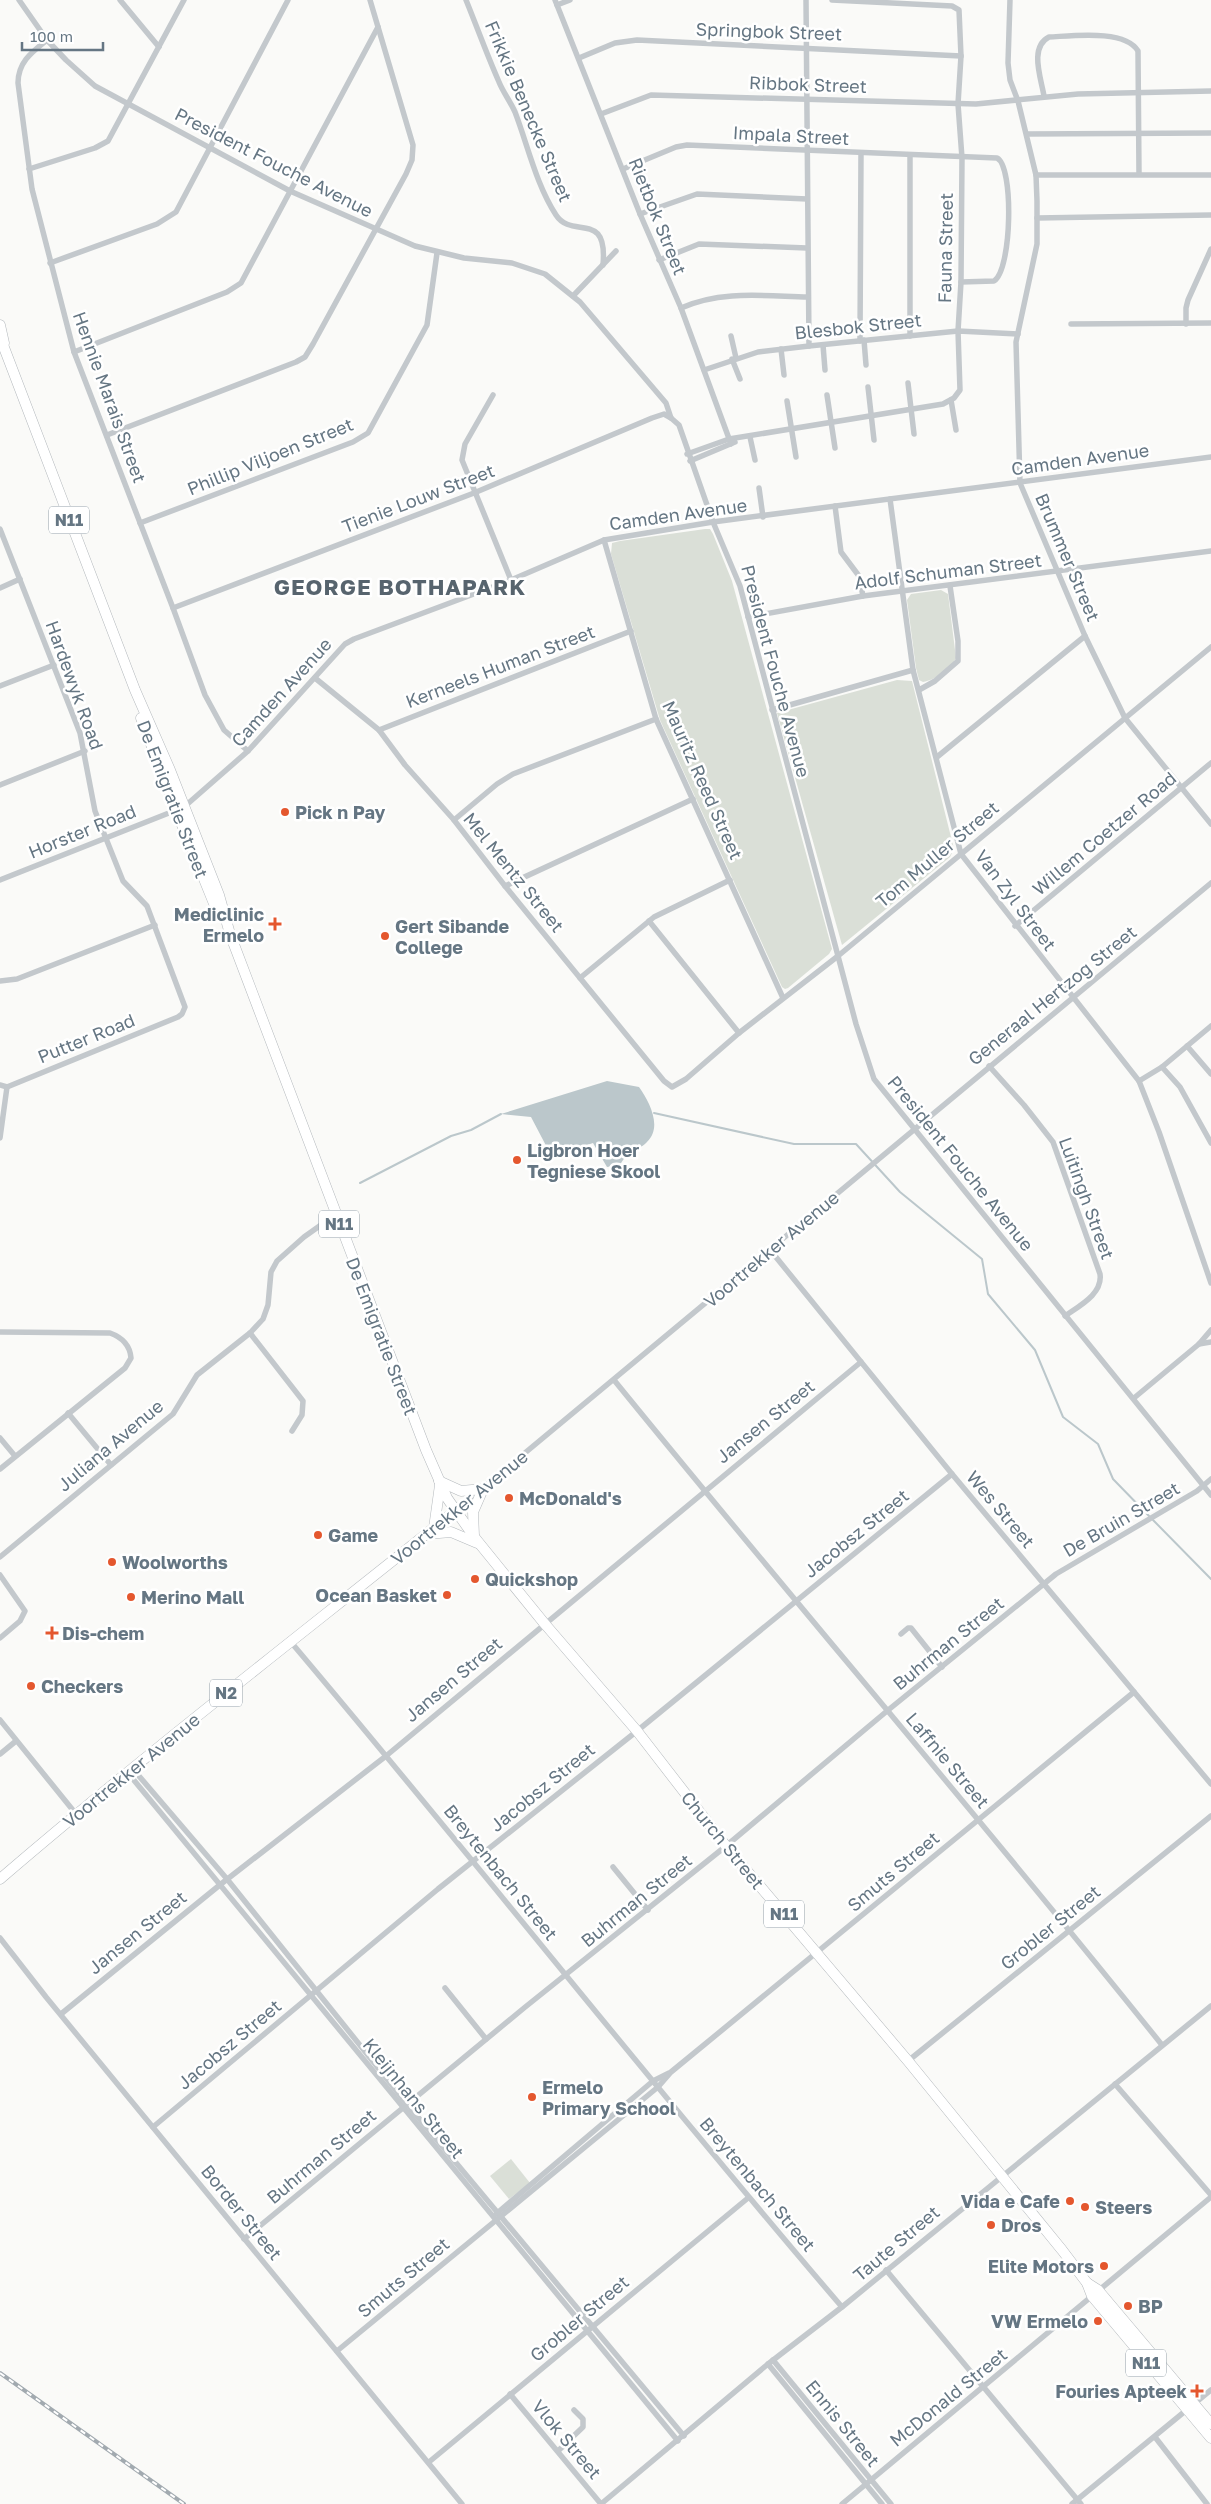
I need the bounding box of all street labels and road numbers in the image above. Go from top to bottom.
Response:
street label: Frikkie Benecke Street [481,17,577,205]
street label: Springbok Street [695,17,843,45]
street label: Ribbok Street [749,71,867,97]
street label: President Fouche Avenue [171,102,377,222]
street label: Impala Street [732,121,850,149]
street label: Rietbok Street [624,154,692,278]
street label: Fauna Street [933,193,957,303]
street label: Hennie Marais Street [69,308,151,486]
street label: Blesbok Street [793,308,923,344]
street label: Phillip Viljoen Street [184,413,356,499]
street label: Camden Avenue [1010,438,1150,480]
street label: Tienie Louw Street [339,459,497,537]
street label: Brummer Street [1031,490,1105,624]
street label: Camden Avenue [608,493,748,535]
road number: N11 [49,506,89,534]
street label: Adolf Schuman Street [853,549,1043,593]
street label: President Fouche Avenue [737,562,815,780]
street label: Hardewyk Road [41,617,109,753]
street label: Kerneels Human Street [402,620,598,712]
street label: Camden Avenue [226,633,336,751]
street label: Mauritz Reed Street [658,697,748,863]
street label: De Emigratie Street [133,717,213,881]
street label: Willem Coetzer Road [1028,767,1180,899]
street label: Tom Muller Street [871,796,1003,912]
street label: Horster Road [25,799,139,863]
street label: Mel Mentz Street [459,808,569,936]
street label: Van Zyl Street [971,845,1061,955]
street label: Generaal Hertzog Street [963,920,1141,1070]
street label: Putter Road [34,1009,138,1067]
street label: President Fouche Avenue [884,1071,1038,1255]
street label: Luitingh Street [1055,1134,1119,1262]
street label: Voortrekker Avenue [699,1186,843,1312]
road number: N11 [319,1210,359,1238]
street label: De Emigratie Street [342,1254,422,1418]
street label: Jansen Street [711,1375,819,1467]
street label: Juliana Avenue [53,1394,167,1496]
street label: Voortrekker Avenue [386,1445,532,1569]
street label: Wes Street [962,1466,1040,1552]
street label: De Bruin Street [1059,1477,1183,1561]
street label: Jacobsz Street [799,1484,913,1582]
street label: Buhrman Street [888,1592,1008,1694]
street label: Jansen Street [400,1632,506,1726]
road number: N2 [210,1680,242,1706]
street label: Voortrekker Avenue [58,1708,204,1832]
street label: Laffnie Street [902,1708,994,1812]
street label: Jacobsz Street [485,1738,599,1836]
street label: Church Street [677,1787,769,1893]
street label: Breytenbach Street [440,1800,562,1944]
street label: Smuts Street [843,1826,943,1916]
street label: Buhrman Street [576,1849,696,1951]
street label: Grobler Street [996,1880,1104,1974]
street label: Jansen Street [83,1886,191,1978]
road number: N11 [764,1900,804,1928]
street label: Jacobsz Street [173,1994,285,2094]
street label: Kleijnhans Street [359,2033,469,2163]
street label: Buhrman Street [262,2104,380,2208]
street label: Breytenbach Street [696,2112,820,2256]
street label: Border Street [197,2160,287,2264]
street label: Taute Street [848,2200,944,2286]
street label: Smuts Street [353,2232,453,2322]
street label: Grobler Street [525,2270,633,2366]
street label: McDonald Street [885,2343,1011,2451]
road number: N11 [1126,2350,1166,2376]
street label: Ennis Street [801,2375,885,2471]
street label: Vlok Street [528,2395,606,2483]

